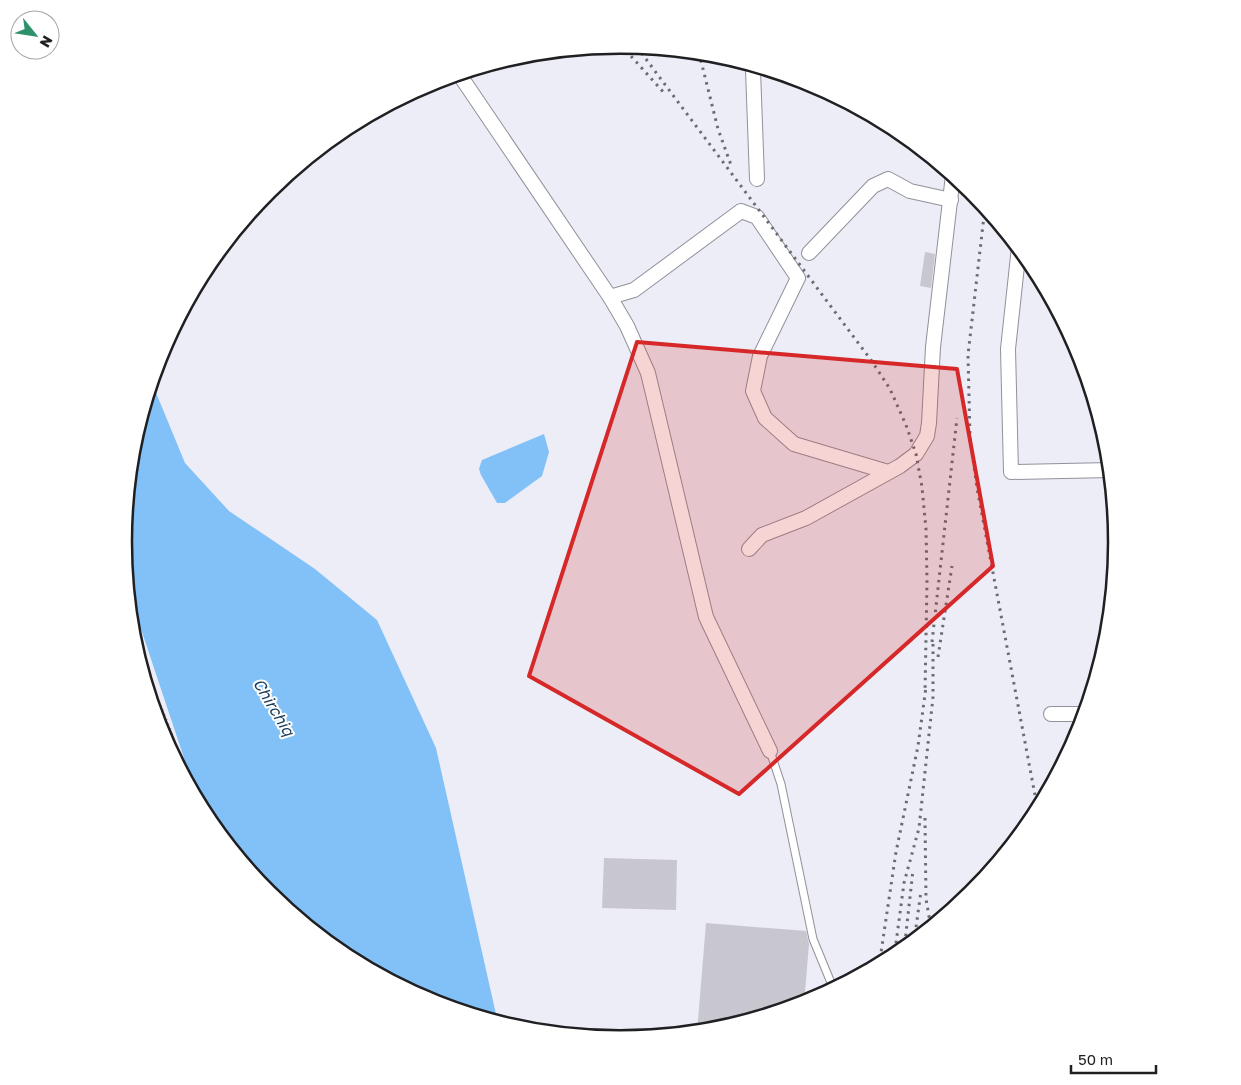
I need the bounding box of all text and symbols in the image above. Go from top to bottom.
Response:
north arrow [10,10,60,60]
text: N [37,33,57,51]
water label: Chirchiq [249,675,300,740]
scale bar [1071,1042,1156,1074]
text: 50 m [1078,1050,1113,1068]

